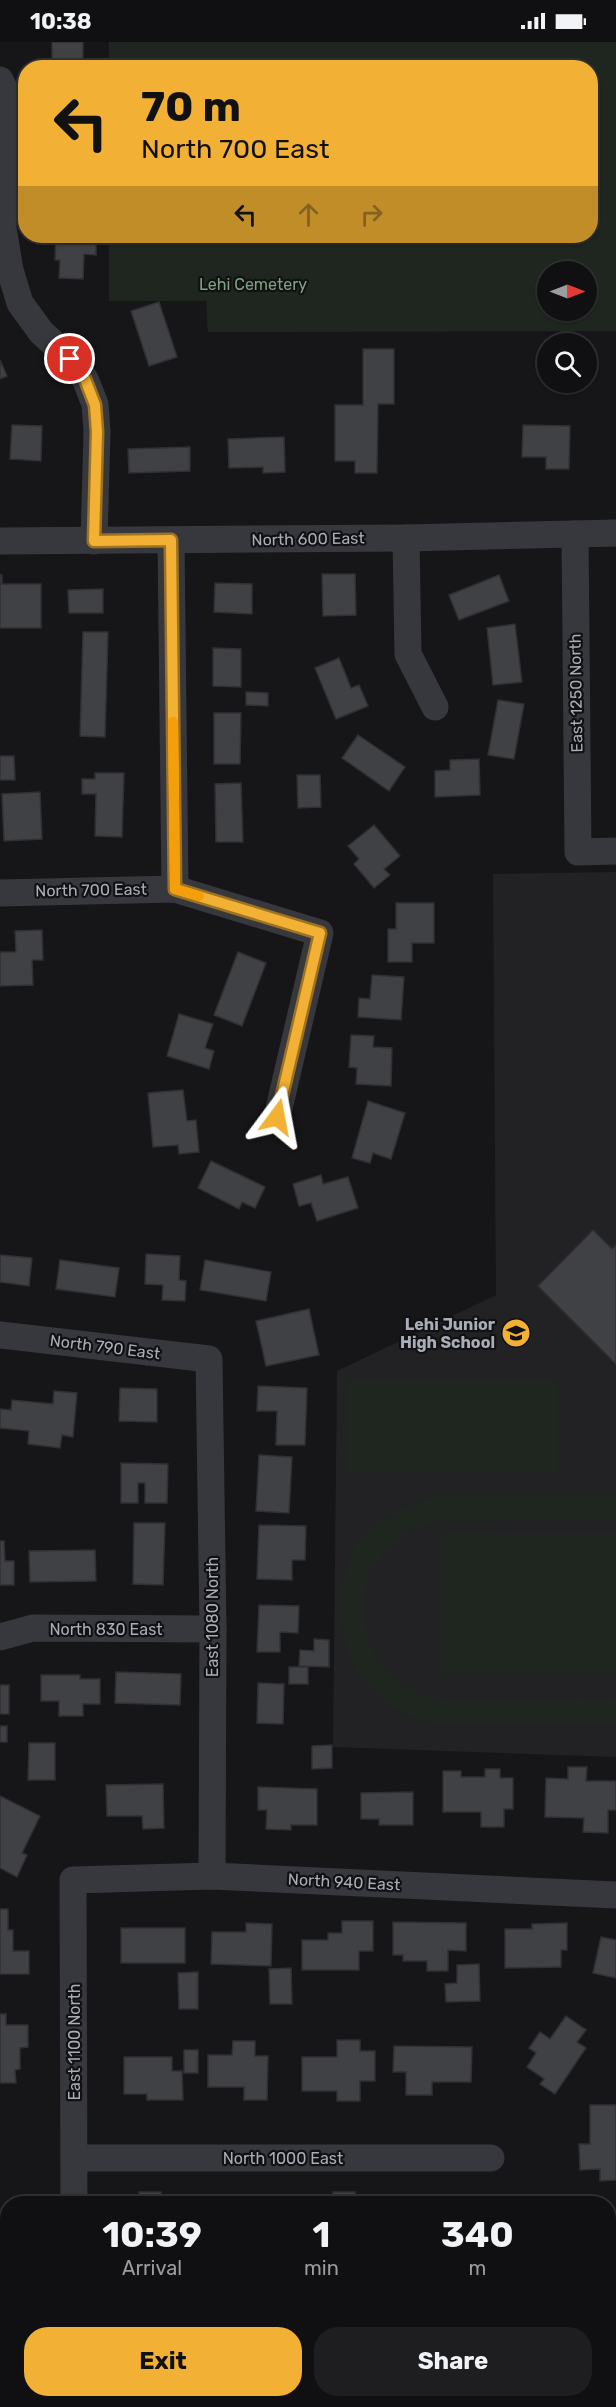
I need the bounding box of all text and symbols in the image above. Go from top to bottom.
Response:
text: 10:38 [30,8,92,35]
text: 70 m [141,82,241,132]
icon: left [42,84,120,162]
text: North 700 East [141,133,329,165]
icon: left [229,198,262,231]
icon: ahead [292,198,325,231]
icon: right [355,198,388,231]
north arrow [537,261,597,321]
map controls [537,261,597,393]
park label: Lehi Cemetery [199,275,307,294]
pin [44,333,95,384]
button: search [537,333,597,393]
icon: arrive [53,342,86,375]
street label: North 600 East [251,529,365,549]
street label: East 1250 North [565,633,587,753]
street label: North 700 East [35,880,147,900]
position arrow [245,1085,309,1149]
place label: Lehi Junior High School [400,1315,496,1352]
school or university icon: Lehi Junior High School [500,1317,532,1349]
street label: North 790 East [49,1331,161,1363]
street label: East 1080 North [203,1557,222,1677]
street label: North 830 East [49,1620,163,1639]
street label: North 940 East [287,1870,401,1894]
street label: East 1100 North [65,1983,84,2101]
street label: North 1000 East [223,2149,343,2168]
text: 10:39 [102,2213,202,2256]
text: 1 [312,2213,330,2256]
text: 340 [441,2213,514,2256]
text: Arrival [122,2256,182,2280]
text: min [304,2256,339,2280]
text: m [469,2256,486,2280]
button: Exit [24,2327,302,2396]
button: Share [314,2327,592,2396]

